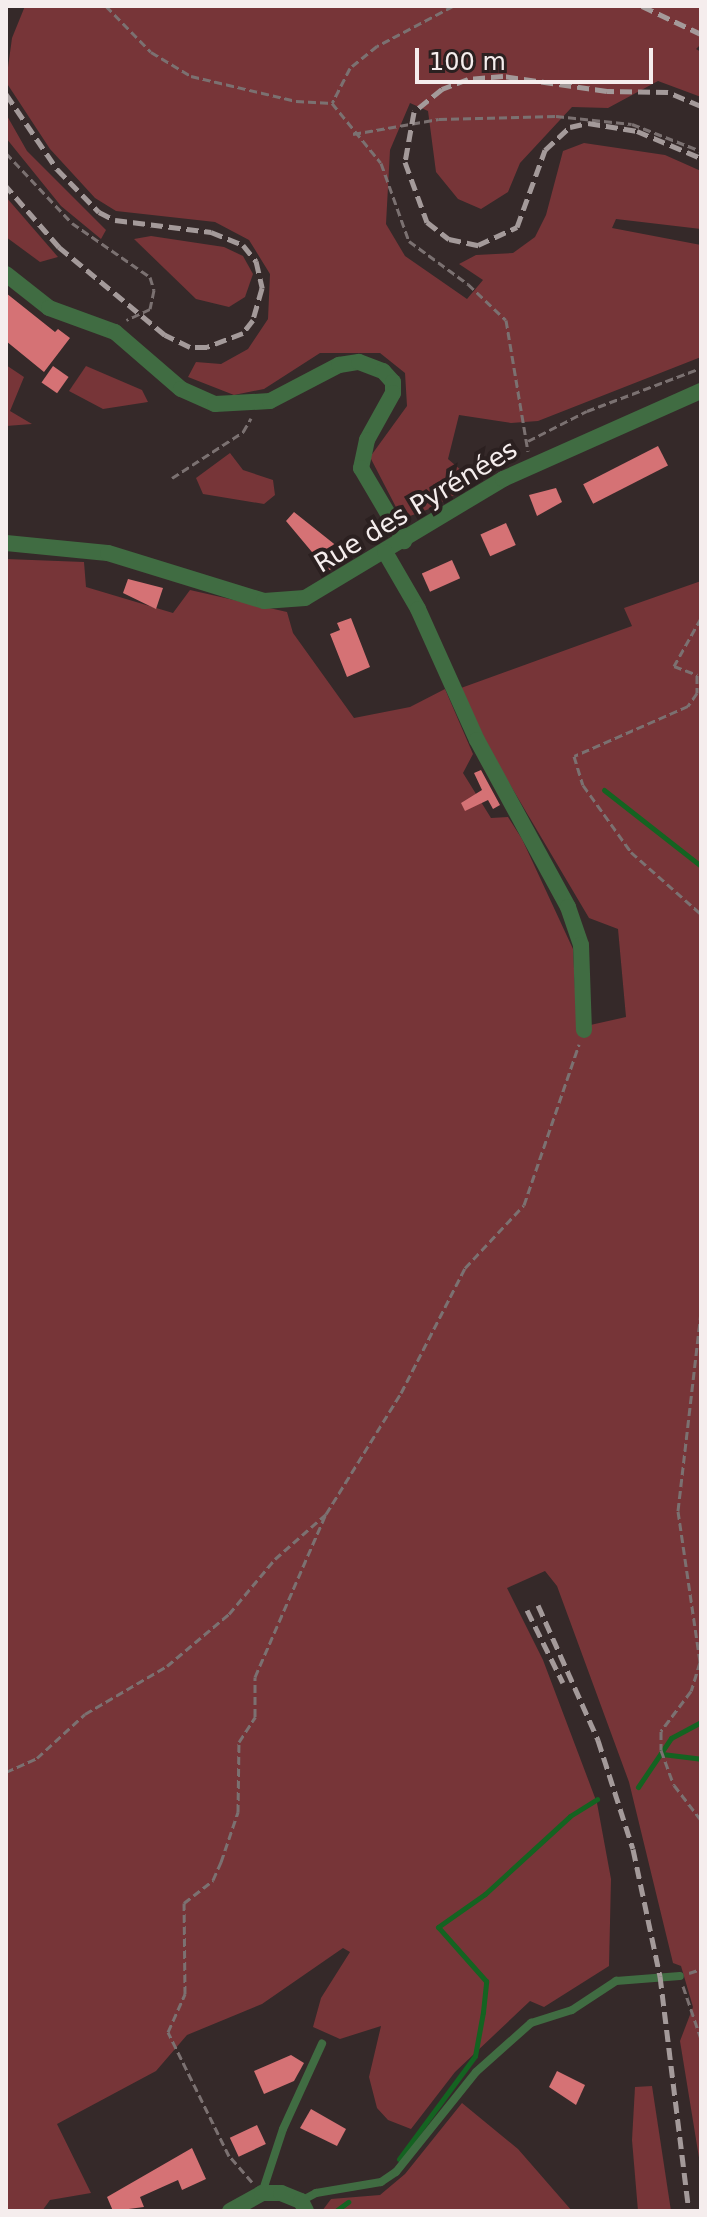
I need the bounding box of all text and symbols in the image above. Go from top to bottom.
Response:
scale bar [419,32,657,82]
text: 100 m [429,48,506,76]
street label: Rue des Pyrénées [309,434,523,580]

